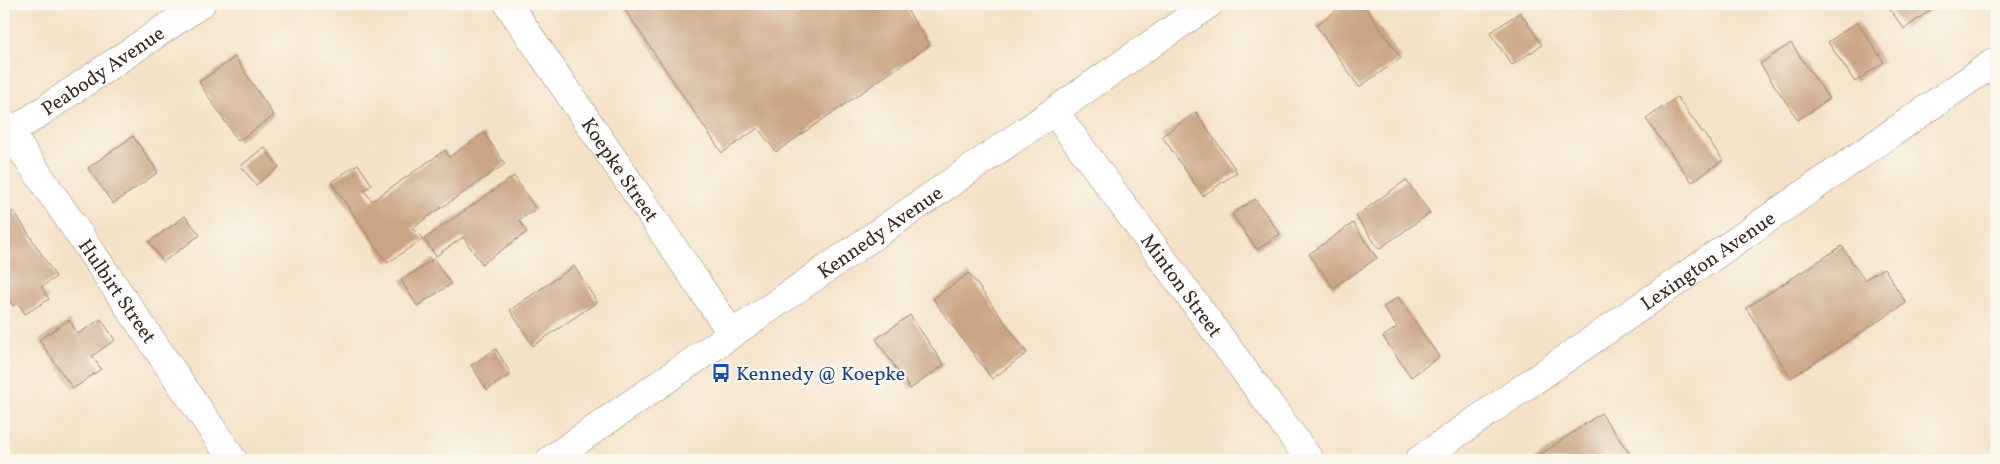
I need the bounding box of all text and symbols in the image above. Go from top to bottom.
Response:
street label: Peabody Avenue [37,20,171,124]
street label: Koepke Street [573,113,664,228]
street label: Kennedy Avenue [813,180,949,287]
street label: Lexington Avenue [1636,205,1782,319]
street label: Minton Street [1133,229,1228,344]
street label: Hulbirt Street [70,234,162,350]
place label: Kennedy @ Koepke [736,361,905,389]
bus stop icon: Kennedy @ Koepke [710,362,732,384]

